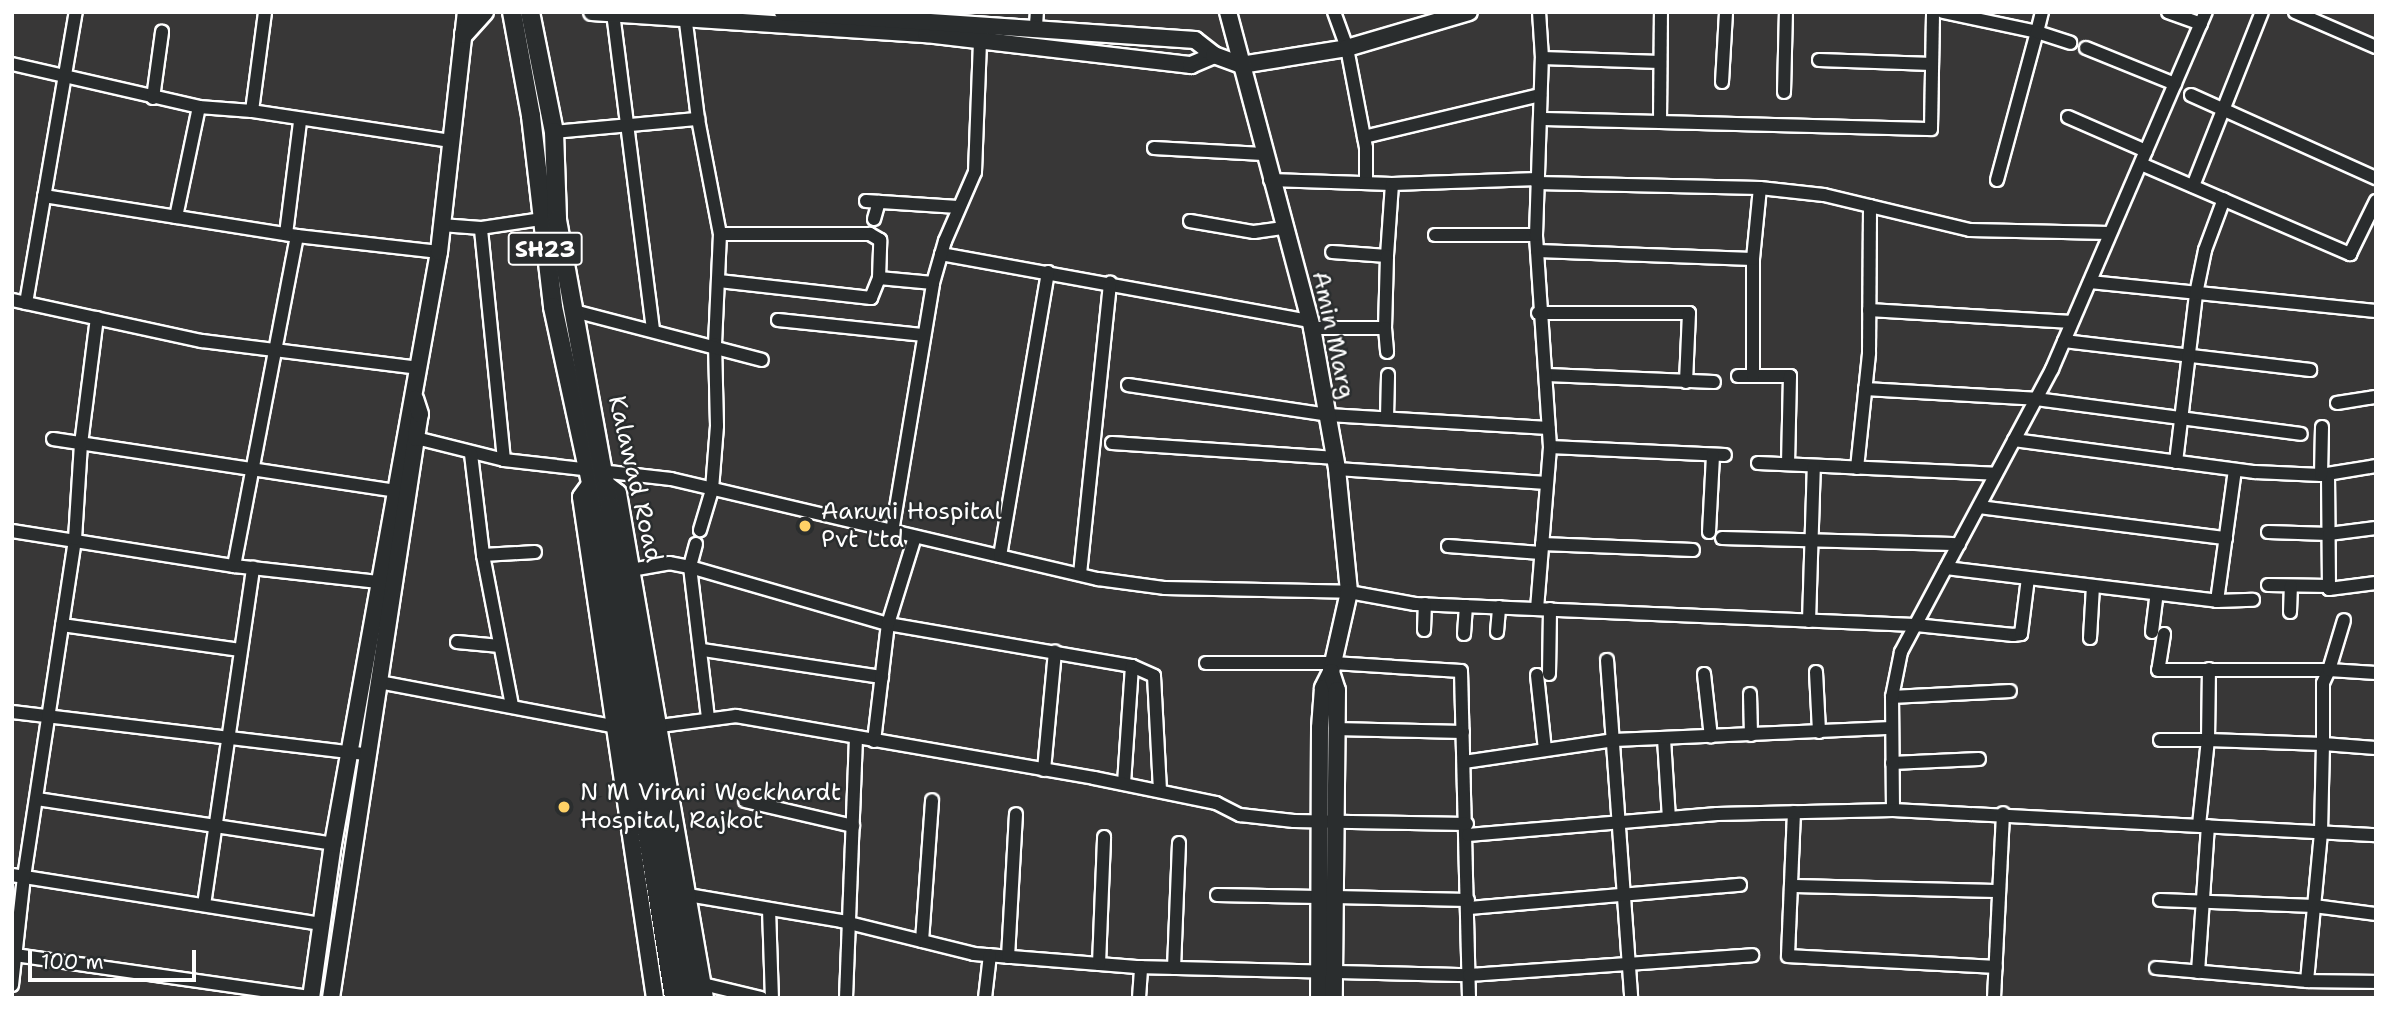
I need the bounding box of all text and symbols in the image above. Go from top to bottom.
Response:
road number: SH23 [506,230,584,268]
street label: Amin Marg [1305,269,1361,401]
street label: Kalawad Road [602,393,668,565]
place label: Aaruni Hospital Pvt Ltd [821,498,1002,554]
marker: Aaruni Hospital Pvt Ltd [795,516,815,536]
place label: N M Virani Wockhardt Hospital, Rajkot [580,779,841,835]
marker: N M Virani Wockhardt Hospital, Rajkot [554,797,574,817]
scale bar [32,936,200,980]
text: 100 m [41,948,104,976]

